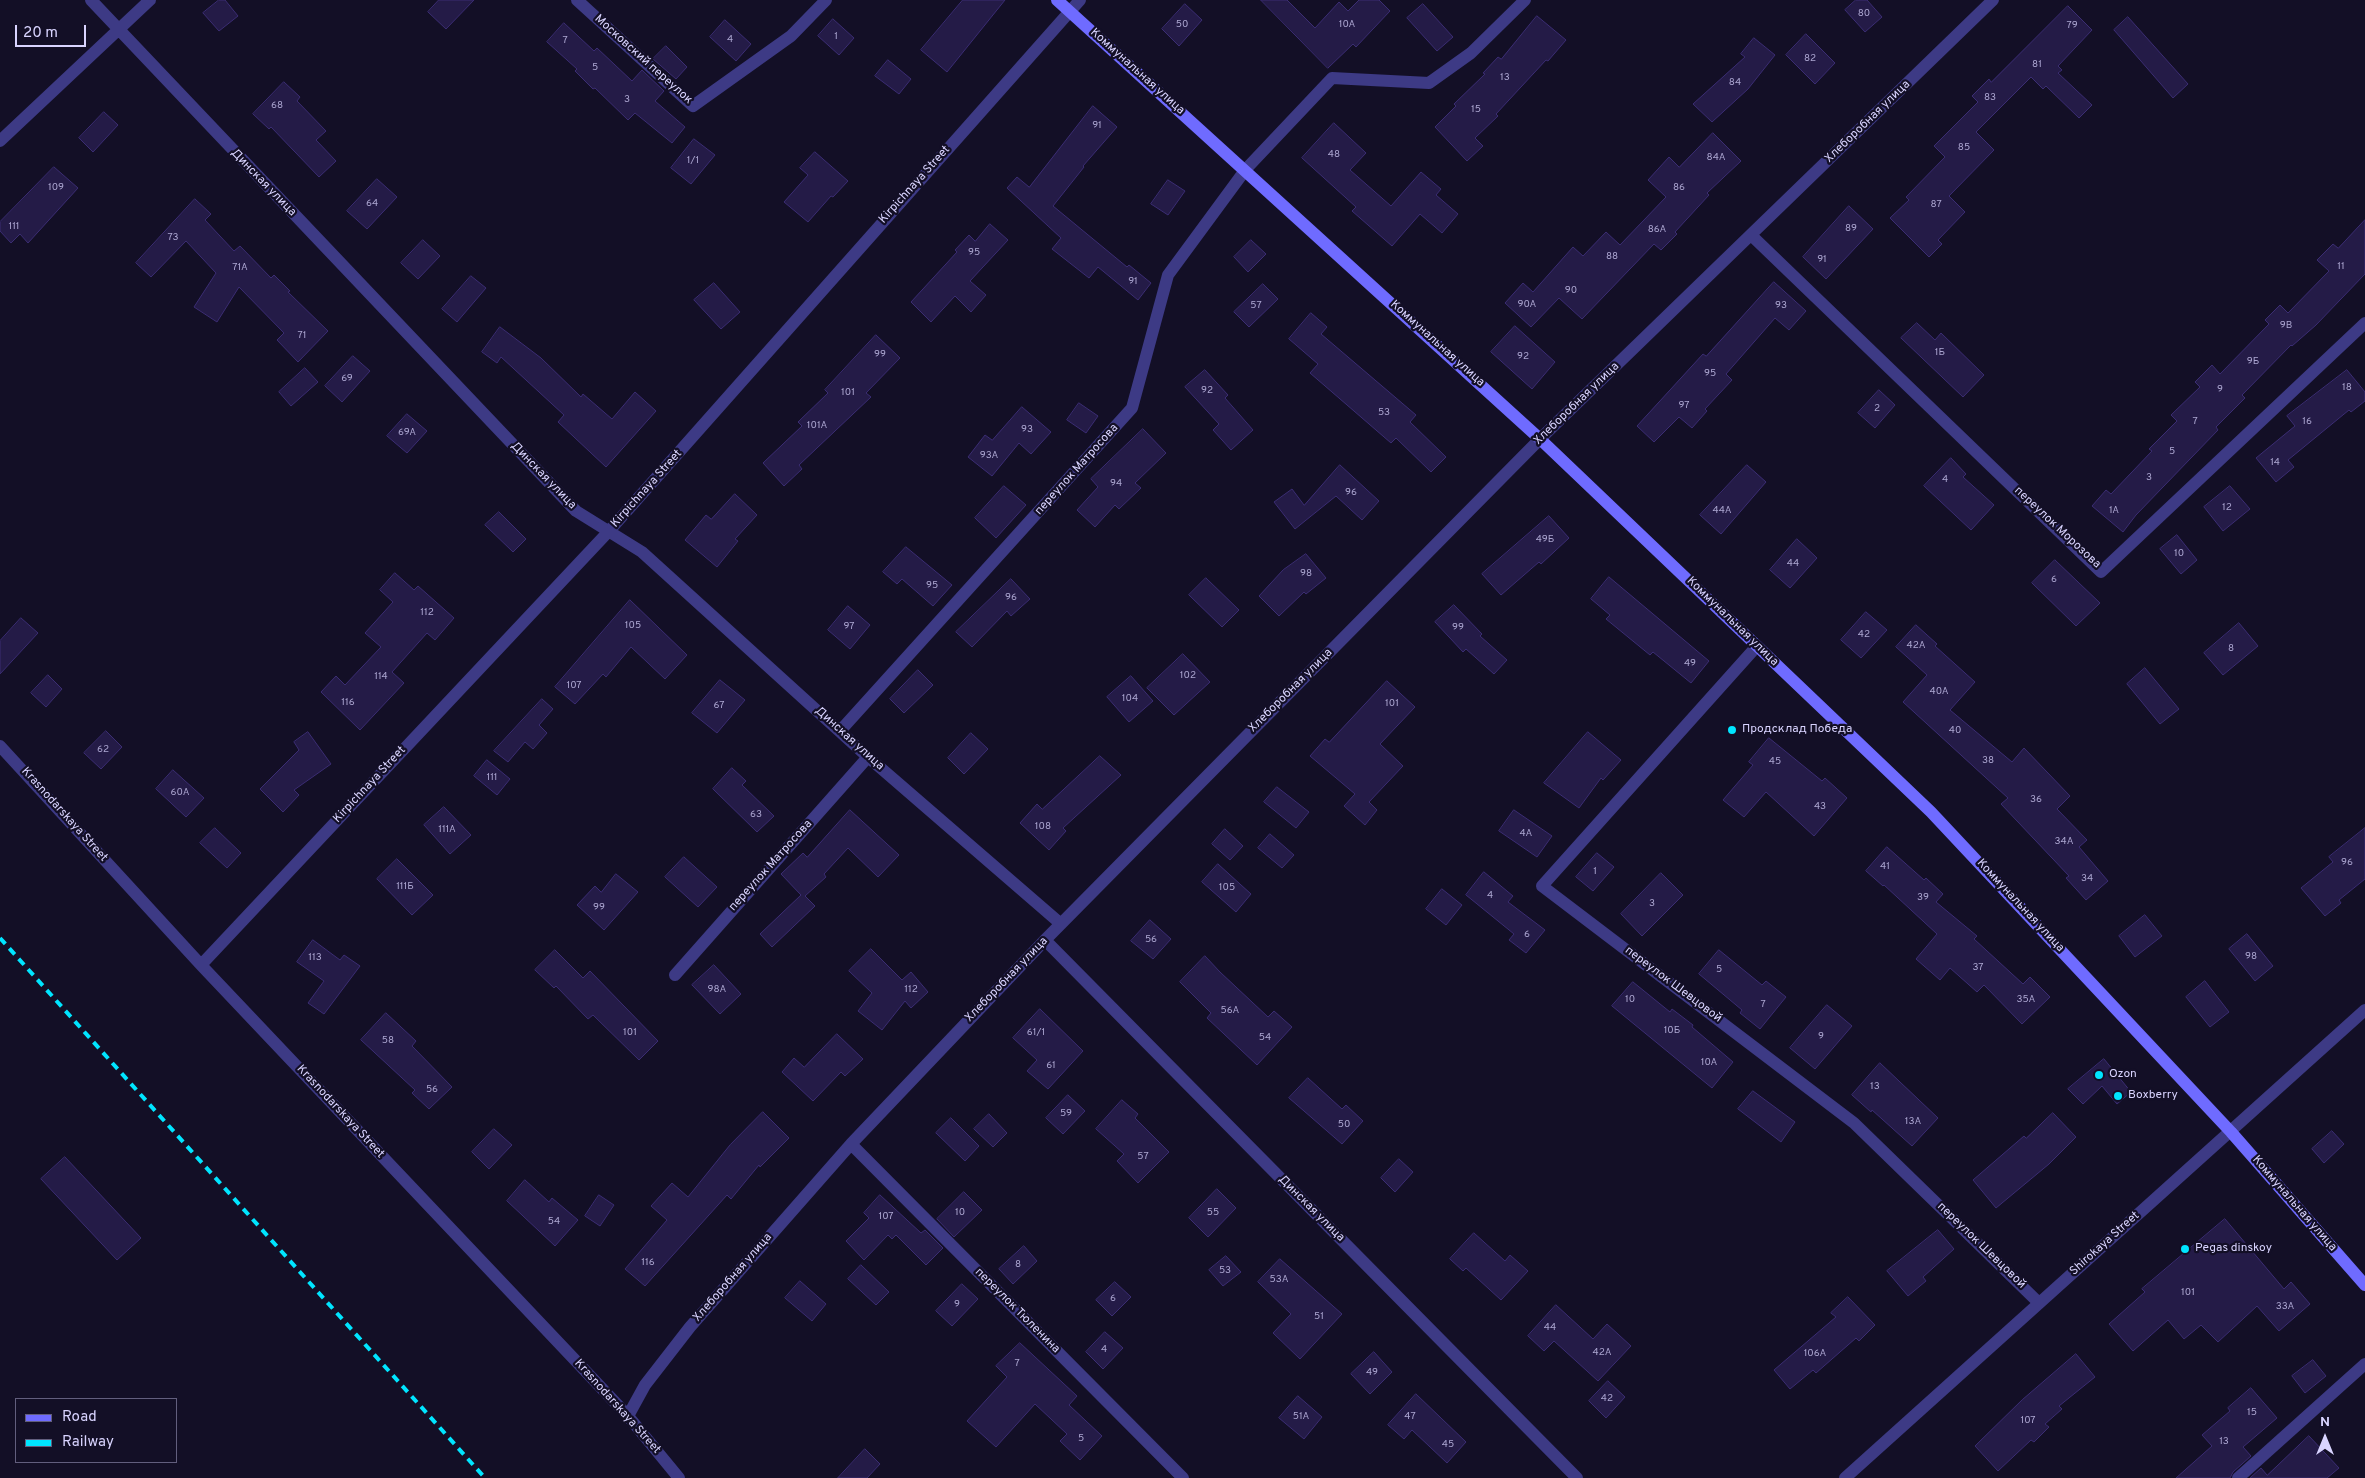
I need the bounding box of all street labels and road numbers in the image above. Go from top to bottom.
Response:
street label: Московский переулок [591,12,695,108]
street label: Коммунальная улица [1087,26,1187,118]
street label: Хлеборобная улица [1822,78,1914,166]
street label: Kirpichnaya Street [876,143,954,227]
street label: Динская улица [227,146,299,220]
street label: Коммунальная улица [1387,298,1487,390]
street label: Хлеборобная улица [1531,360,1623,448]
street label: переулок Матросова [1032,421,1122,519]
street label: Динская улица [507,439,579,513]
street label: Kirpichnaya Street [608,447,686,531]
street label: переулок Морозова [2011,484,2103,572]
street label: Коммунальная улица [1683,574,1781,670]
street label: Хлеборобная улица [1246,646,1336,736]
street label: Динская улица [812,704,886,774]
street label: Kirpichnaya Street [331,744,409,826]
street label: Krasnodarskaya Street [18,765,110,865]
street label: переулок Матросова [726,817,816,915]
street label: Коммунальная улица [1973,856,2067,956]
street label: Хлеборобная улица [963,934,1051,1026]
street label: переулок Шевцовой [1622,944,1724,1026]
street label: Krasnodarskaya Street [293,1062,387,1162]
street label: Коммунальная улица [2249,1153,2339,1255]
street label: Динская улица [1275,1173,1347,1245]
street label: переулок Шевцовой [1934,1200,2028,1292]
street label: Shirokaya Street [2067,1209,2143,1279]
street label: Хлеборобная улица [691,1231,775,1325]
street label: переулок Тюленина [971,1265,1063,1357]
street label: Krasnodarskaya Street [571,1357,663,1457]

